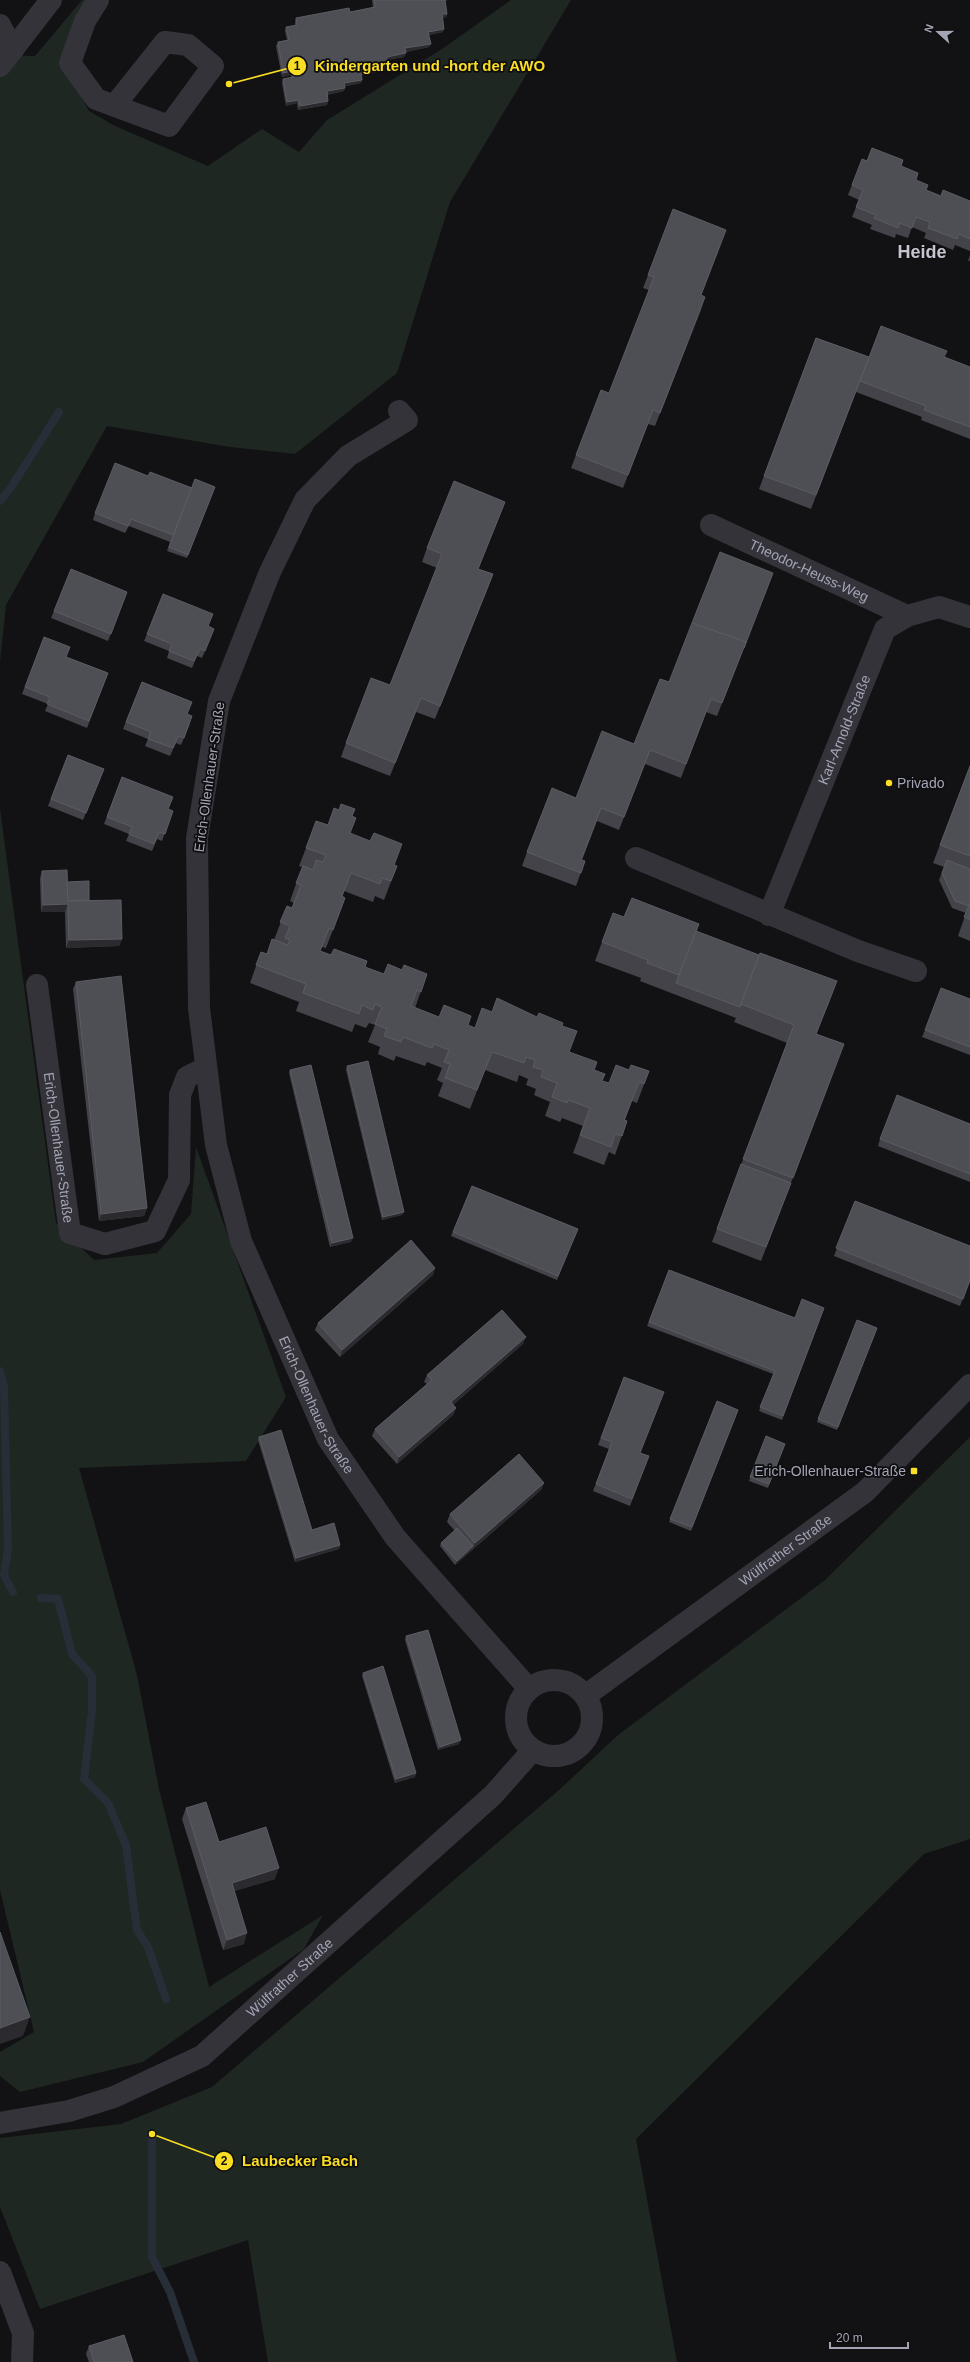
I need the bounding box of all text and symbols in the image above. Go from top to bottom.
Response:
north arrow [918,12,958,52]
text: N [922,23,936,34]
callout: Kindergarten und -hort der AWO [287,53,553,80]
text: Kindergarten und -hort der AWO [315,57,545,74]
text: 1 [294,59,301,73]
district label: Heide [897,242,947,262]
street label: Theodor-Heuss-Weg [747,536,871,605]
street label: Karl-Arnold-Straße [815,672,874,787]
street label: Erich-Ollenhauer-Straße [191,701,228,853]
place label: Privado [897,775,945,791]
marker: Privado [884,778,894,788]
street label: Erich-Ollenhauer-Straße [41,1071,77,1224]
street label: Erich-Ollenhauer-Straße [276,1334,357,1477]
place label: Erich-Ollenhauer-Straße [754,1463,906,1479]
marker: Erich-Ollenhauer-Straße [909,1466,919,1476]
street label: Wülfrather Straße [736,1511,835,1589]
street label: Wülfrather Straße [243,1934,336,2020]
callout: Laubecker Bach [214,2147,366,2174]
text: Laubecker Bach [242,2152,358,2169]
text: 2 [221,2154,228,2168]
scale bar [830,2324,908,2350]
text: 20 m [836,2331,863,2345]

